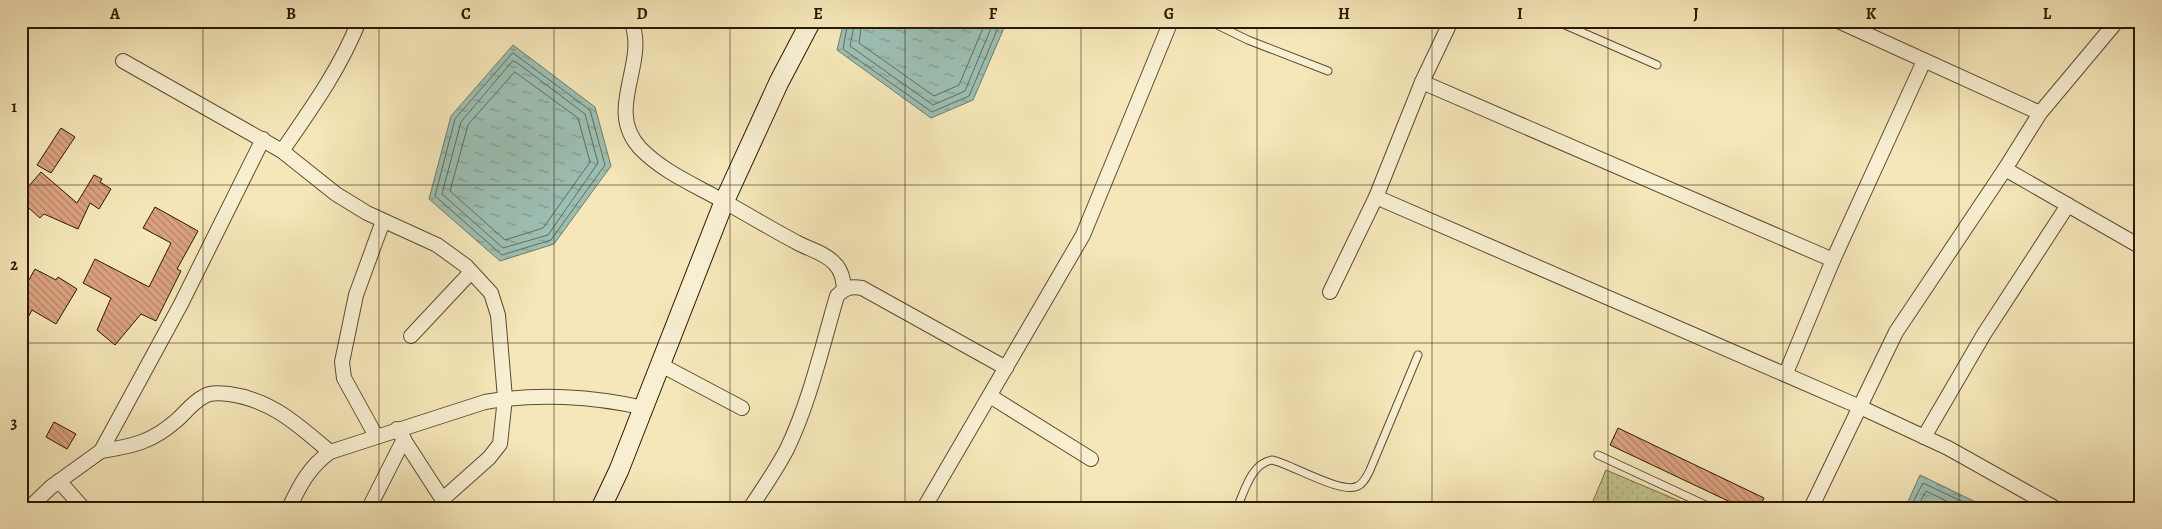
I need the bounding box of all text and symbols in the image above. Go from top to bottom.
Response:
text: A [109,3,121,25]
text: B [286,3,296,25]
text: C [461,3,471,25]
text: D [636,3,648,25]
text: E [813,3,823,25]
text: F [989,3,998,25]
text: G [1164,3,1174,25]
text: H [1338,3,1350,25]
text: I [1517,3,1523,25]
text: J [1693,3,1699,25]
text: K [1866,3,1877,25]
text: L [2043,3,2052,25]
text: 1 [11,96,17,118]
text: 2 [10,254,18,276]
text: 3 [11,412,18,434]

